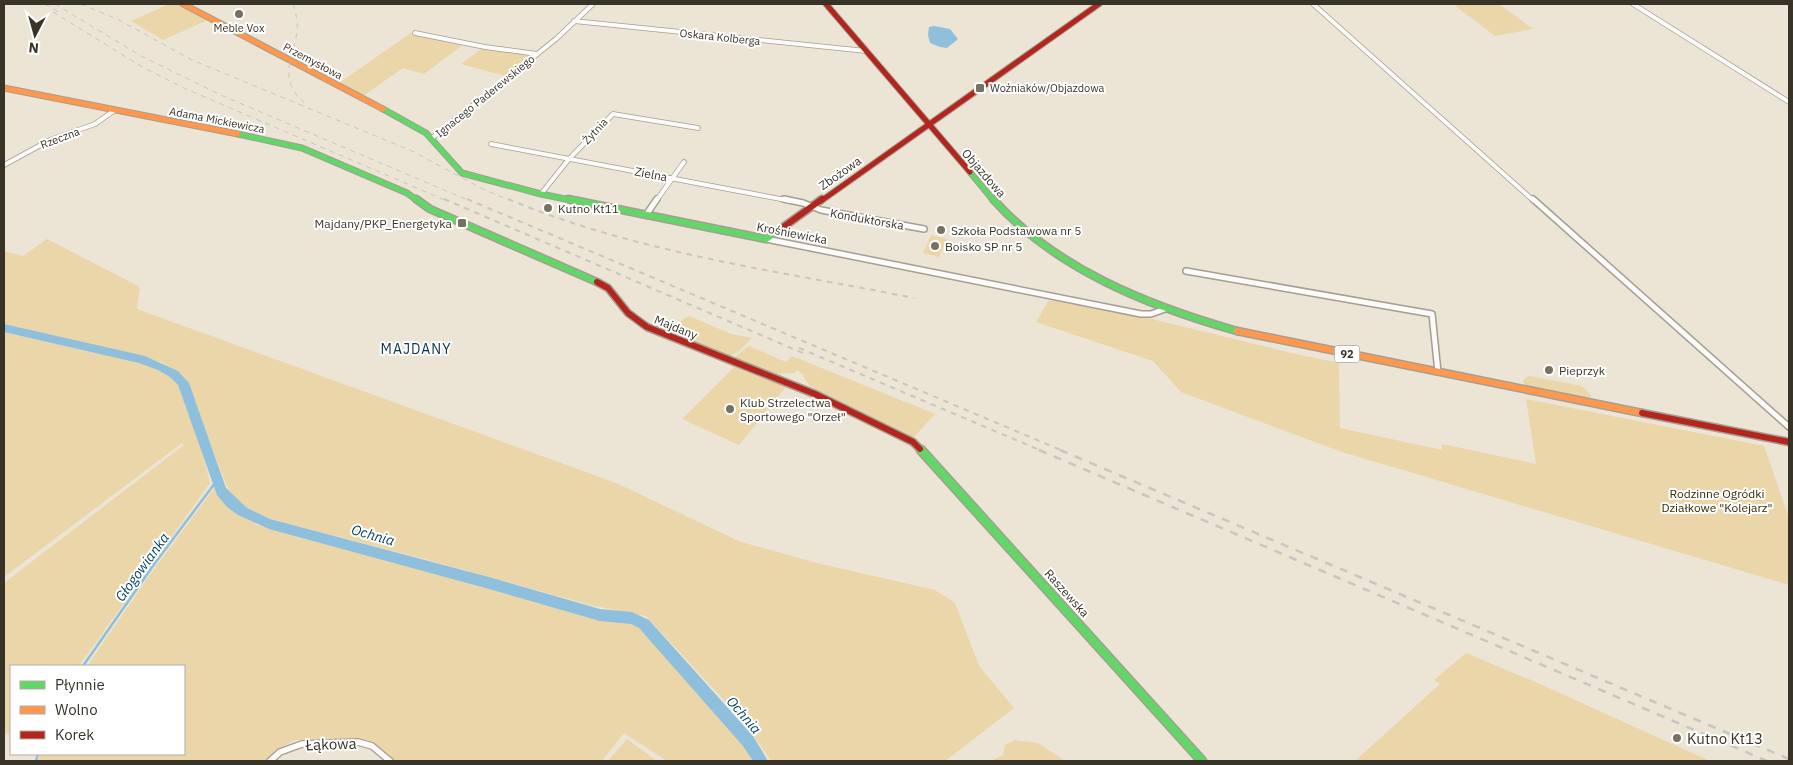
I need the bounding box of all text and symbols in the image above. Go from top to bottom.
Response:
marker: Meble Vox [233,8,245,20]
north arrow [10,10,60,60]
place label: Meble Vox [214,21,265,35]
street label: Oskara Kolberga [679,26,761,48]
text: N [28,38,40,57]
street label: Przemysłowa [281,39,345,83]
street label: Ignacego Paderewskiego [433,52,537,140]
place label: Woźniaków/Objazdowa [990,81,1105,95]
marker: Woźniaków/Objazdowa [974,82,986,94]
street label: Adama Mickiewicza [168,104,266,136]
street label: Żytnia [579,115,611,147]
street label: Rzeczna [38,124,82,152]
street label: Objazdowa [959,146,1010,201]
street label: Zbożowa [816,153,865,193]
street label: Zielna [633,163,669,185]
place label: Kutno Kt11 [558,201,619,216]
marker: Kutno Kt11 [542,202,554,214]
street label: Konduktorska [829,205,906,233]
place label: Majdany/PKP_Energetyka [315,216,453,231]
marker: Majdany/PKP_Energetyka [456,217,468,229]
street label: Krośniewicka [755,219,829,247]
place label: Szkoła Podstawowa nr 5 [951,223,1081,238]
marker: Szkoła Podstawowa nr 5 [935,224,947,236]
place label: Boisko SP nr 5 [945,239,1022,254]
marker: Boisko SP nr 5 [929,240,941,252]
street label: Majdany [652,312,700,342]
district label: MAJDANY [381,340,451,358]
road number: 92 [1334,346,1360,362]
place label: Pieprzyk [1559,363,1606,378]
marker: Pieprzyk [1543,364,1555,376]
place label: Klub Strzelectwa Sportowego "Orzeł" [740,395,846,424]
marker: Klub Strzelectwa Sportowego "Orzeł" [724,403,736,415]
park label: Rodzinne Ogródki Działkowe "Kolejarz" [1661,486,1773,515]
water label: Ochnia [349,520,397,550]
water label: Głogowianka [111,529,173,605]
street label: Raszewska [1042,566,1093,621]
legend [10,665,185,755]
text: Płynnie [55,675,105,694]
water label: Ochnia [723,692,765,738]
text: Wolno [55,700,98,719]
text: Korek [55,725,94,744]
place label: Kutno Kt13 [1687,729,1763,748]
marker: Kutno Kt13 [1671,732,1683,744]
street label: Łąkowa [304,734,357,754]

